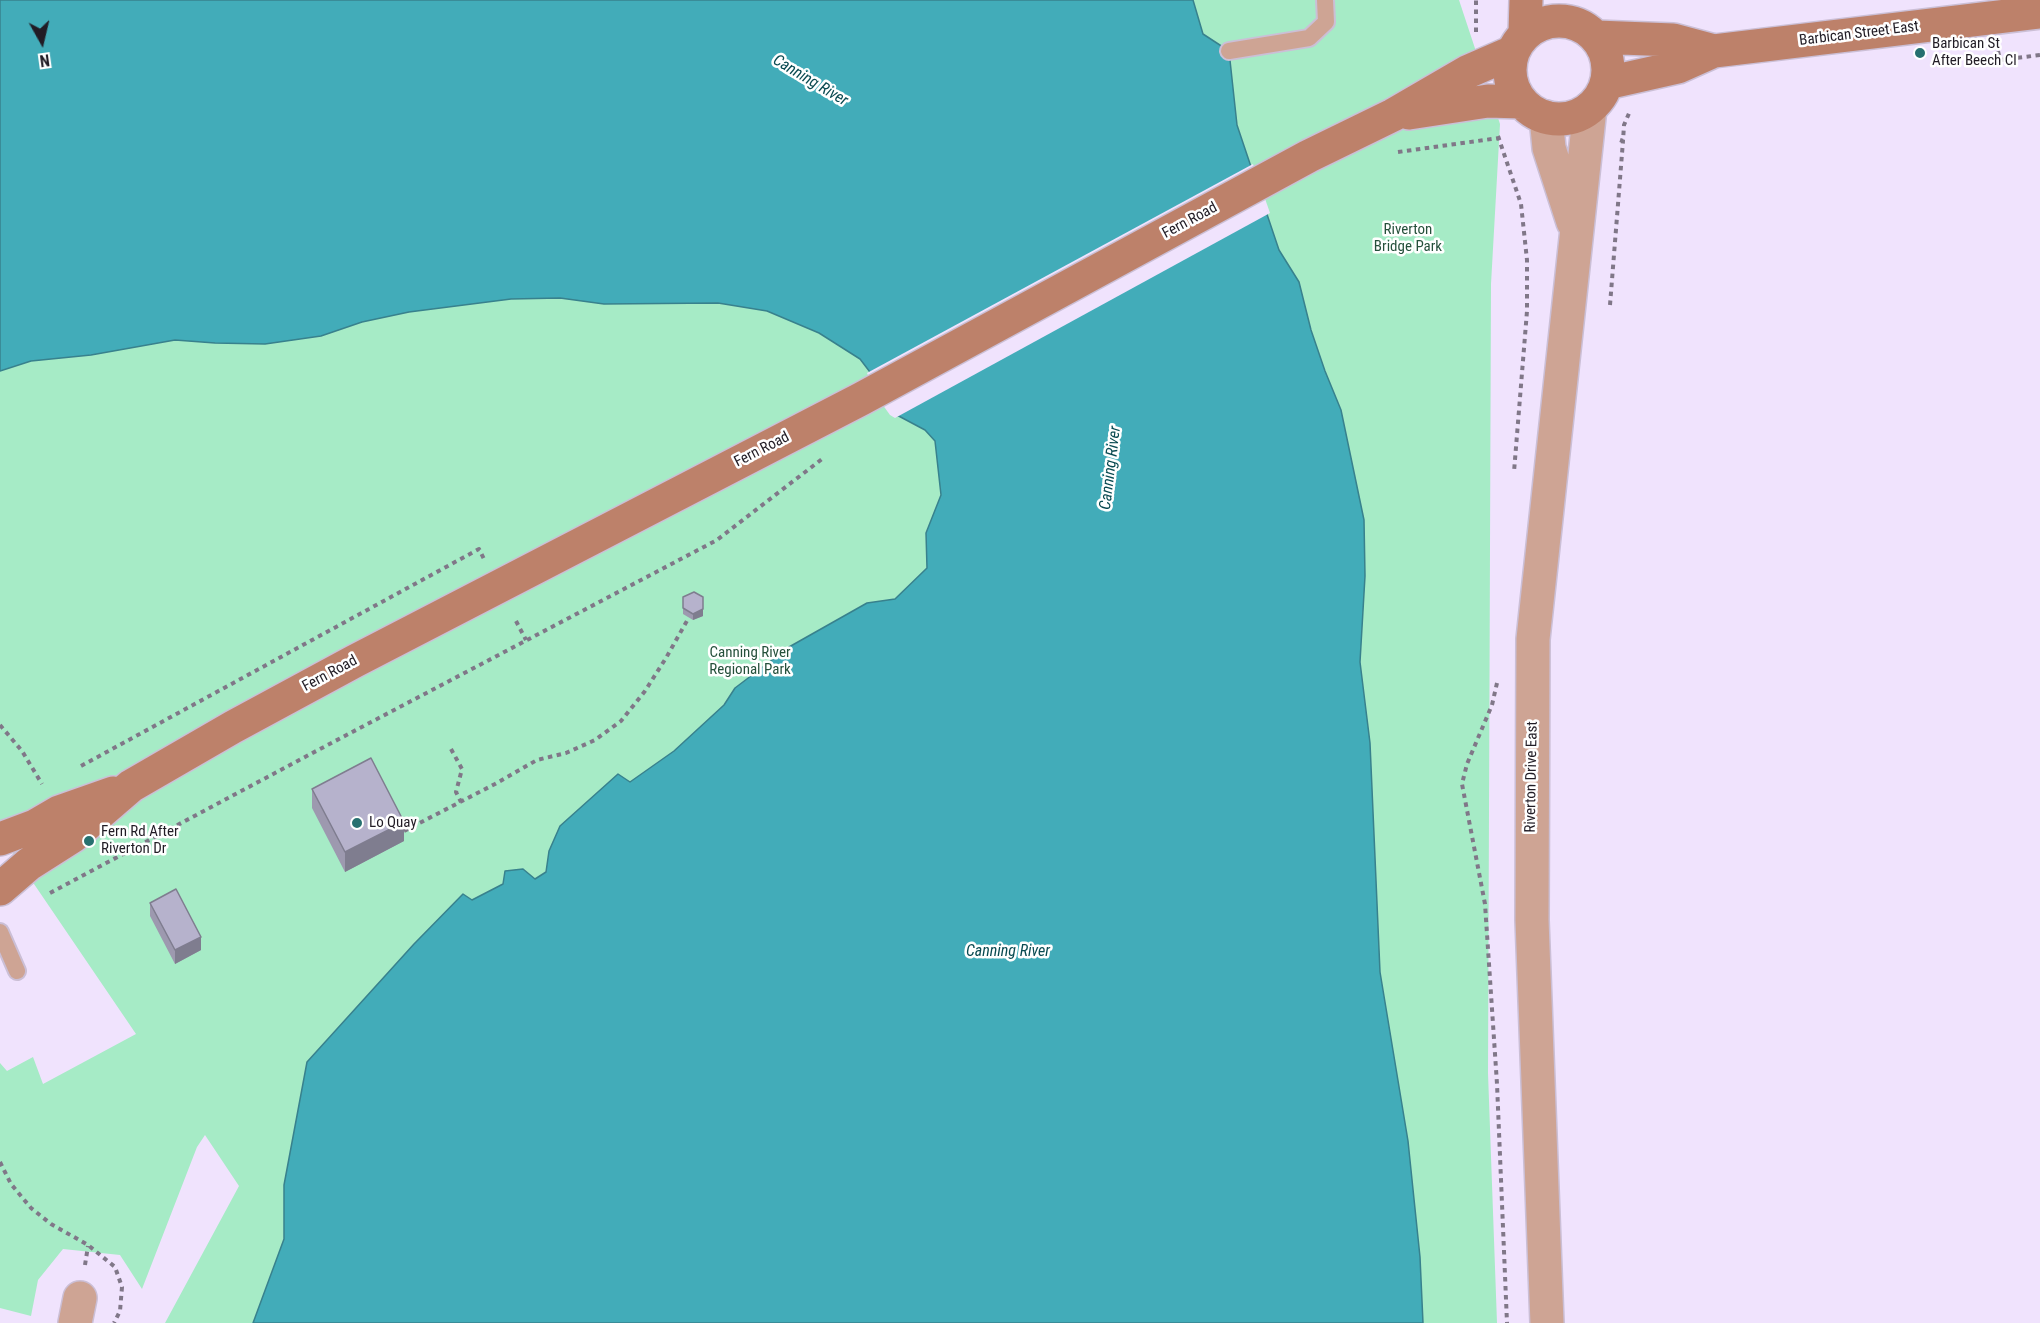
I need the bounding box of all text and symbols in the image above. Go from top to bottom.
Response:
north arrow [12,12,72,72]
street label: Barbican Street East [1798,18,1920,50]
place label: Barbican St After Beech Cl [1932,35,2017,70]
marker: Barbican St After Beech Cl [1913,46,1927,60]
text: N [38,50,51,70]
water label: Canning River [769,51,851,111]
street label: Fern Road [1160,199,1220,243]
park label: Riverton Bridge Park [1374,221,1442,256]
water label: Canning River [1096,425,1126,511]
street label: Fern Road [731,428,793,472]
park label: Canning River Regional Park [709,644,791,679]
street label: Fern Road [300,652,360,696]
street label: Riverton Drive East [1522,721,1542,833]
place label: Lo Quay [369,814,417,832]
marker: Lo Quay [350,816,364,830]
place label: Fern Rd After Riverton Dr [101,823,179,858]
marker: Fern Rd After Riverton Dr [82,834,96,848]
water label: Canning River [966,942,1050,962]

